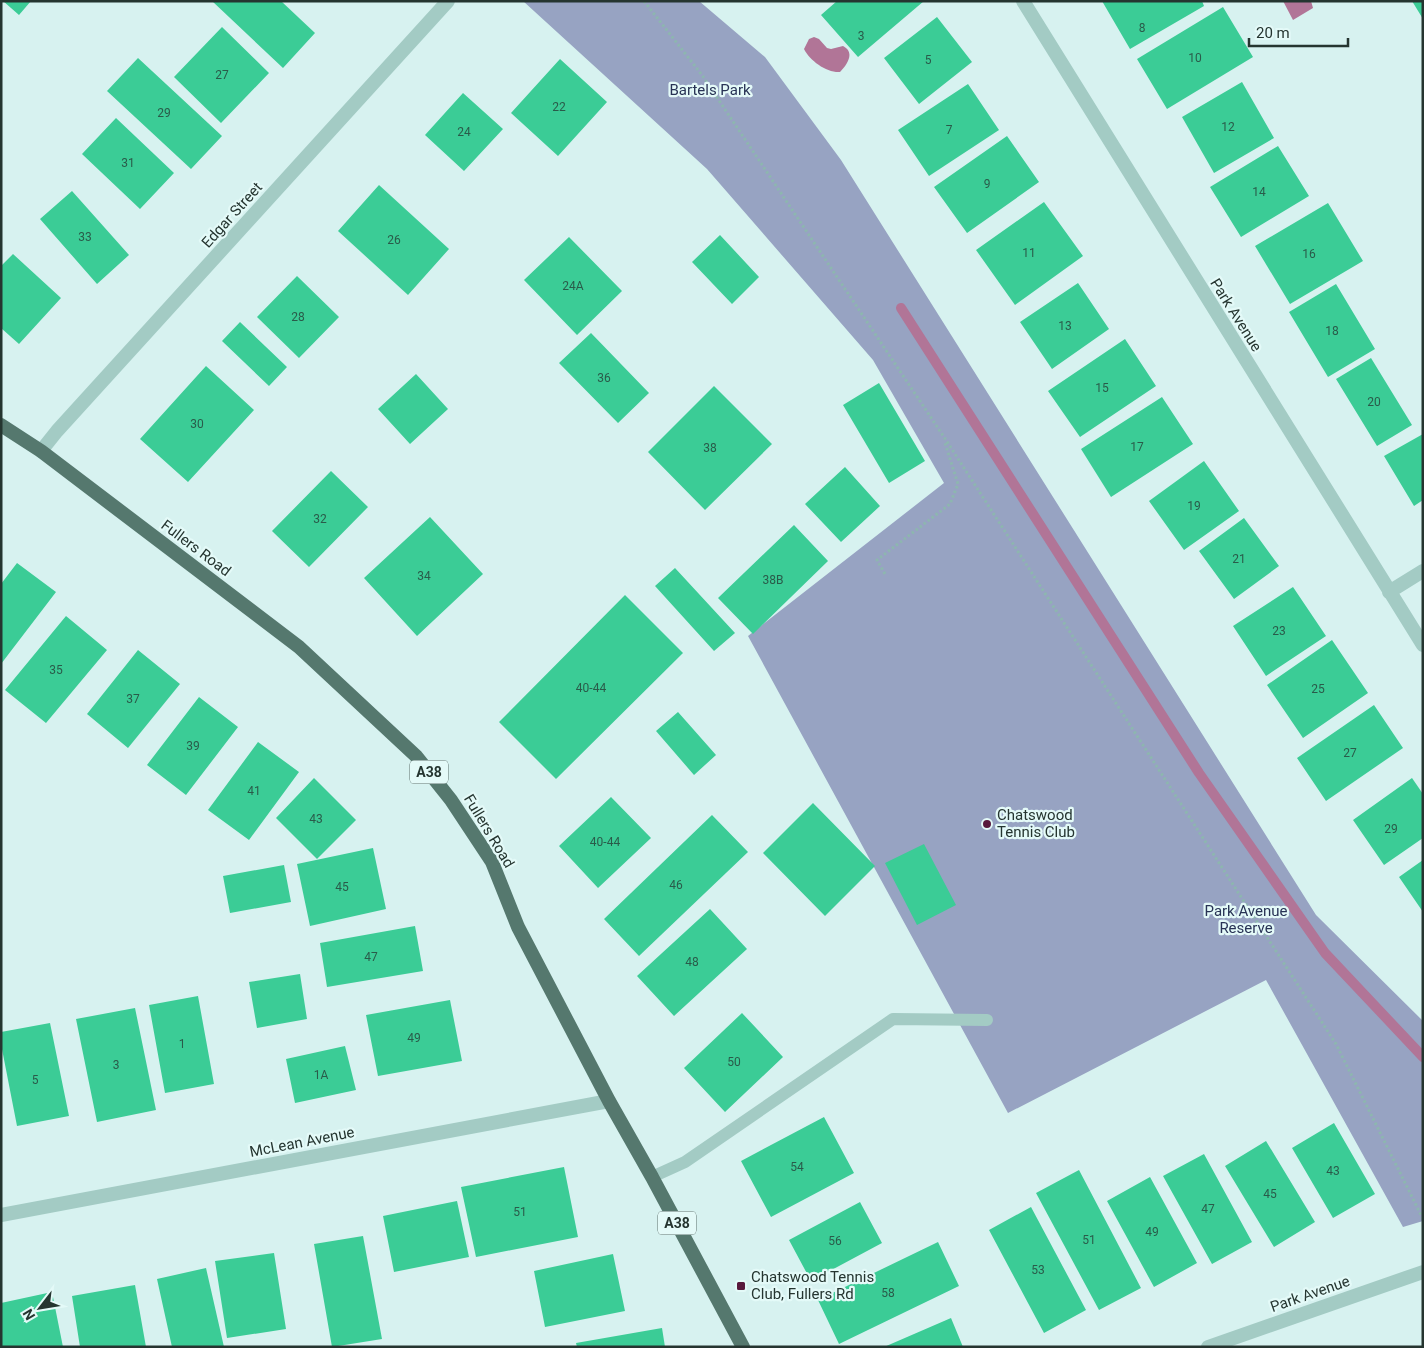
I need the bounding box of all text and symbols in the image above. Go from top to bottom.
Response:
scale bar [1249,15,1348,47]
house number: 8 [1139,21,1146,35]
text: 20 m [1256,24,1290,42]
house number: 3 [858,29,864,43]
house number: 10 [1188,51,1202,65]
house number: 5 [925,53,932,67]
house number: 27 [215,68,229,82]
park label: Bartels Park [669,81,751,99]
house number: 22 [552,100,566,114]
house number: 29 [157,106,171,120]
house number: 12 [1221,120,1235,134]
house number: 7 [946,123,953,137]
house number: 24 [457,125,471,139]
house number: 31 [121,156,135,170]
house number: 9 [984,177,990,191]
street label: Edgar Street [198,179,266,251]
house number: 14 [1252,185,1266,199]
house number: 33 [78,230,92,244]
house number: 26 [387,233,401,247]
house number: 11 [1022,246,1036,260]
house number: 16 [1302,247,1316,261]
street label: Park Avenue [1206,275,1266,355]
house number: 24A [562,279,584,293]
house number: 28 [291,310,305,324]
house number: 13 [1058,319,1072,333]
house number: 18 [1325,324,1339,338]
house number: 36 [597,371,611,385]
house number: 15 [1095,381,1109,395]
house number: 20 [1367,395,1381,409]
house number: 30 [190,417,204,431]
house number: 17 [1130,440,1144,454]
house number: 38 [703,441,717,455]
house number: 19 [1187,499,1201,513]
house number: 32 [313,512,327,526]
street label: Fullers Road [158,516,234,580]
house number: 21 [1232,552,1246,566]
house number: 34 [417,569,431,583]
house number: 38B [763,573,783,587]
house number: 23 [1272,624,1286,638]
house number: 35 [49,663,63,677]
house number: 40-44 [576,681,606,695]
house number: 25 [1311,682,1325,696]
house number: 37 [126,692,140,706]
house number: 39 [186,739,200,753]
house number: 27 [1343,746,1357,760]
road number: A38 [410,760,448,784]
house number: 41 [247,784,261,798]
street label: Fullers Road [460,791,518,871]
place label: Chatswood Tennis Club [997,806,1075,841]
house number: 43 [309,812,323,826]
marker: Chatswood Tennis Club [981,818,993,830]
house number: 29 [1384,822,1398,836]
house number: 40-44 [590,835,620,849]
house number: 46 [669,878,683,892]
house number: 45 [335,880,349,894]
park label: Park Avenue Reserve [1205,902,1288,937]
house number: 47 [364,950,378,964]
house number: 48 [685,955,699,969]
house number: 49 [407,1031,421,1045]
house number: 1 [179,1037,185,1051]
house number: 50 [727,1055,741,1069]
house number: 3 [113,1058,119,1072]
house number: 1A [314,1068,328,1082]
house number: 5 [32,1073,39,1087]
street label: McLean Avenue [248,1123,356,1161]
house number: 54 [790,1160,804,1174]
house number: 43 [1326,1164,1340,1178]
house number: 45 [1263,1187,1277,1201]
house number: 47 [1201,1202,1215,1216]
house number: 51 [513,1205,527,1219]
road number: A38 [658,1212,696,1234]
house number: 49 [1145,1225,1159,1239]
house number: 51 [1082,1233,1096,1247]
house number: 56 [828,1234,842,1248]
house number: 53 [1031,1263,1045,1277]
place label: Chatswood Tennis Club, Fullers Rd [751,1268,874,1303]
street label: Park Avenue [1268,1272,1352,1316]
marker: Chatswood Tennis Club, Fullers Rd [735,1280,747,1292]
north arrow [15,1283,65,1333]
house number: 58 [881,1286,895,1300]
text: N [19,1306,38,1323]

